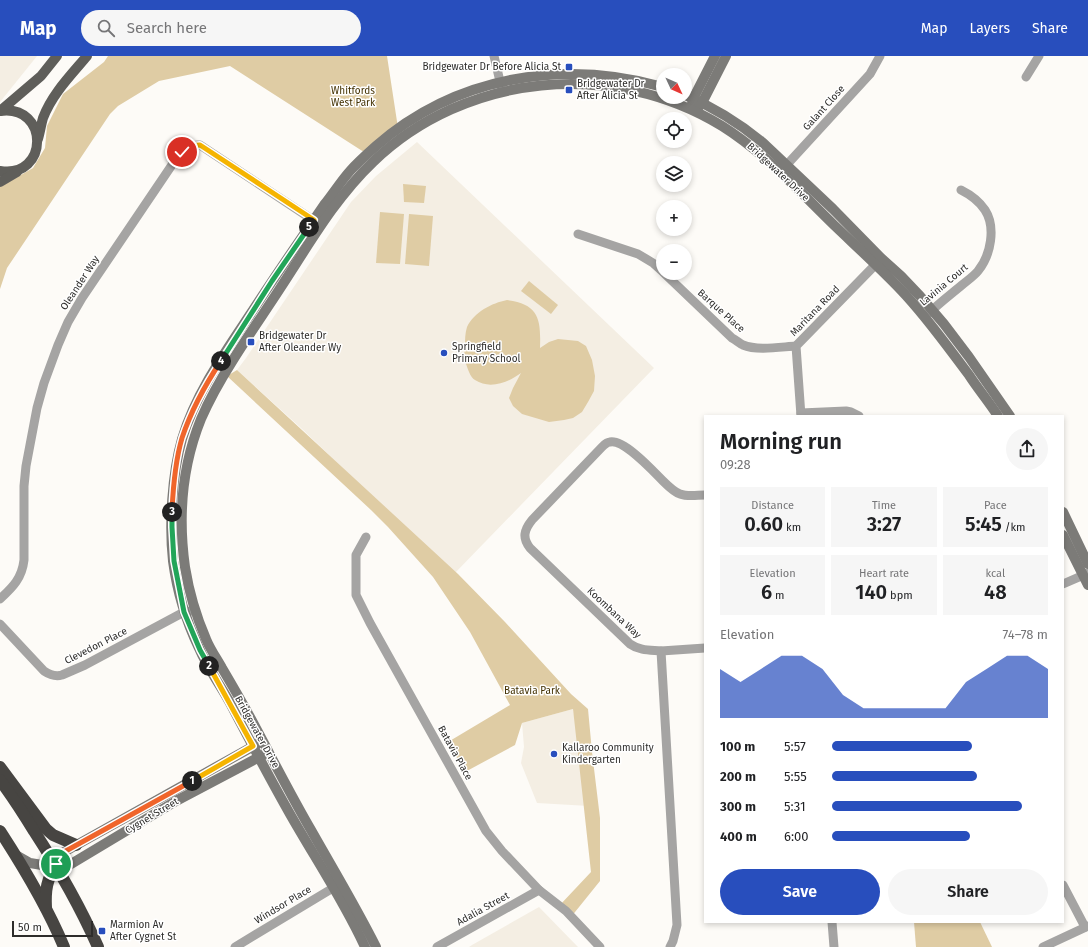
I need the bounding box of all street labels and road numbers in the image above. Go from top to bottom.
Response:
street label: Galant Close [801,83,847,133]
street label: Bridgewater Drive [744,140,812,204]
street label: Oleander Way [58,253,102,313]
street label: Lavinia Court [917,261,971,309]
street label: Maritana Road [788,283,842,339]
street label: Barque Place [695,287,747,335]
street label: Koombana Way [585,585,644,641]
street label: Clevedon Place [63,625,129,667]
street label: Bridgewater Drive [232,694,282,770]
street label: Batavia Place [435,724,475,782]
street label: Cygnet Street [123,795,181,837]
street label: Windsor Place [252,883,314,927]
street label: Adalia Street [455,890,512,928]

